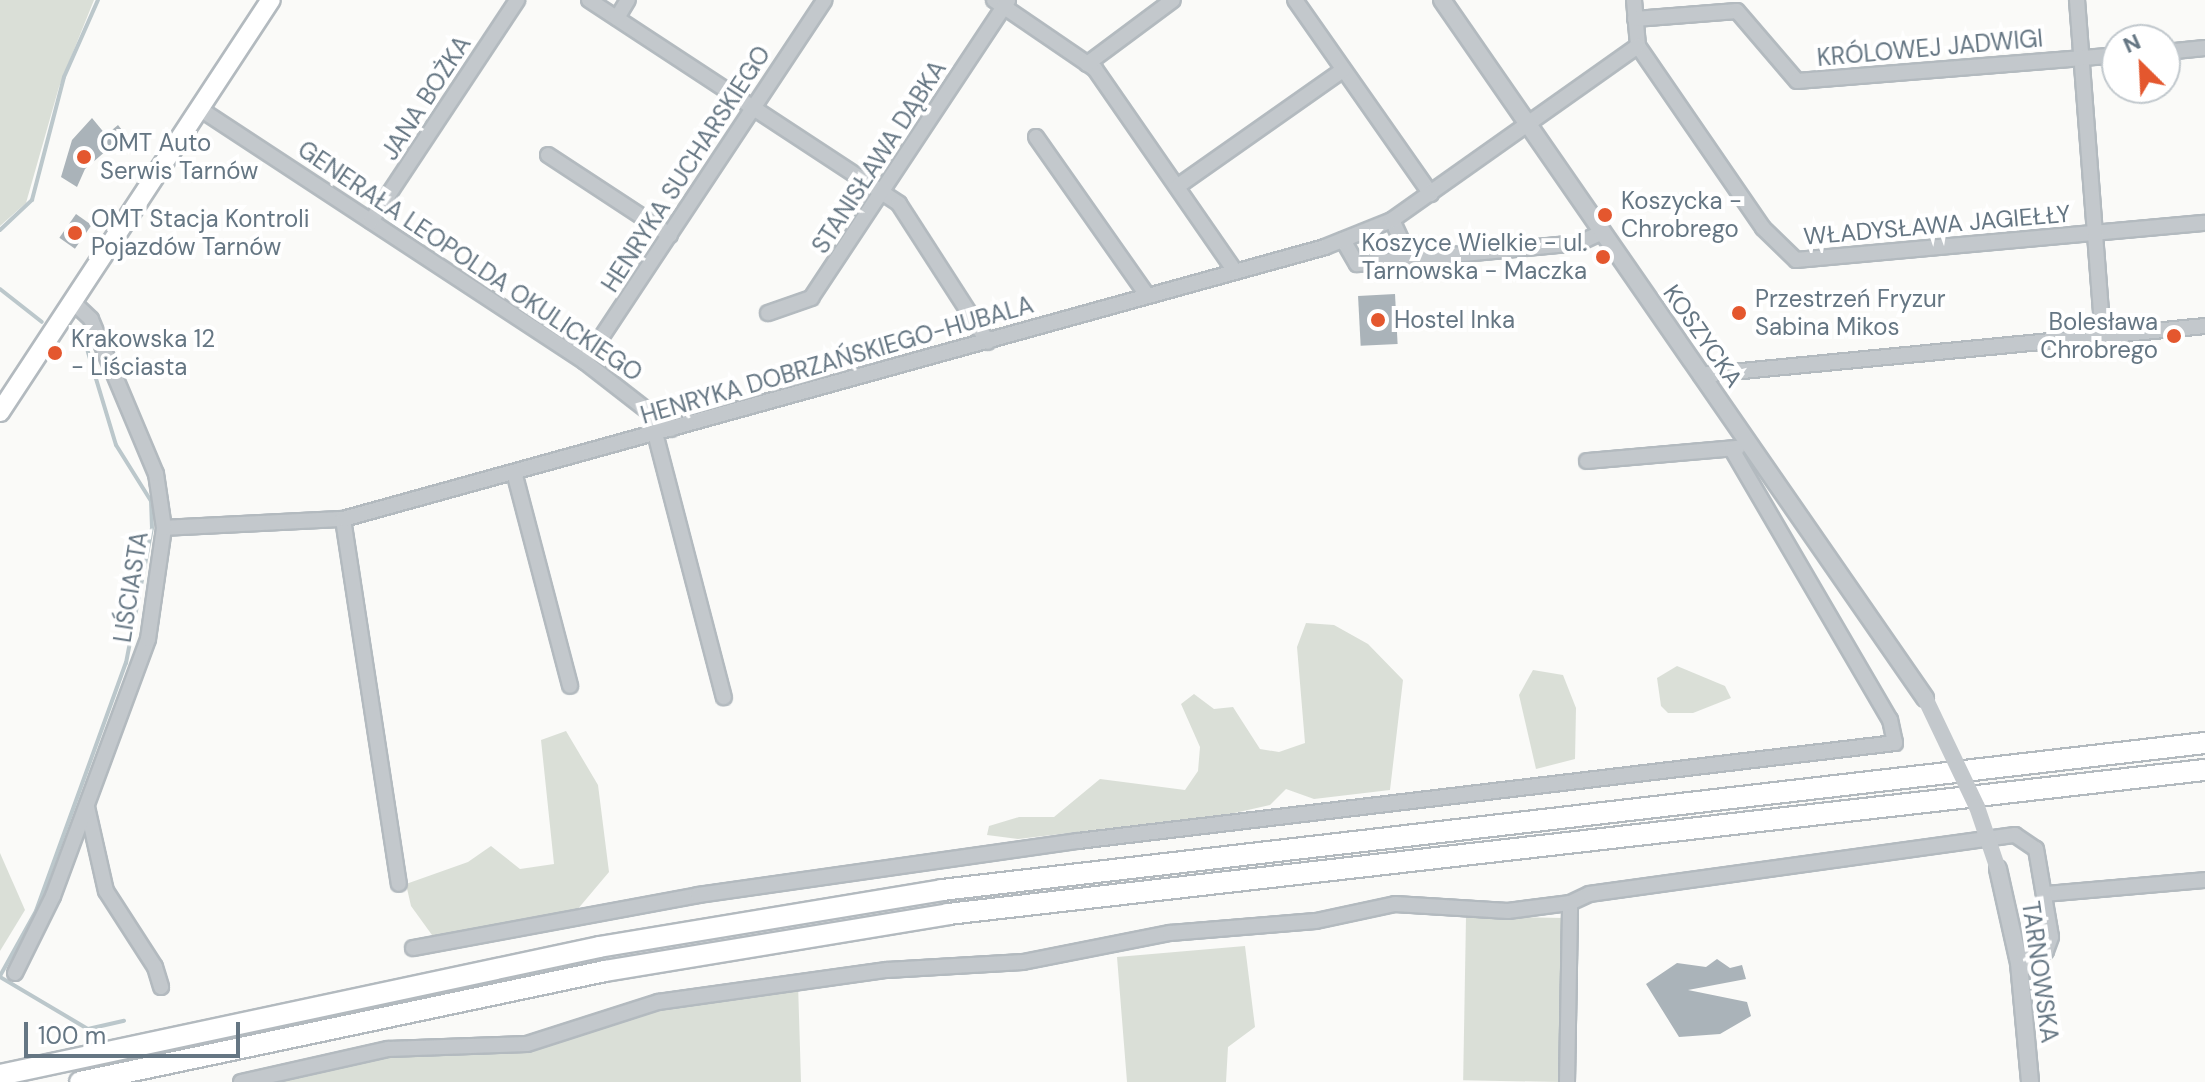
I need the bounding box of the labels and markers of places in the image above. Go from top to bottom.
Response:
place label: OMT Auto Serwis Tarnów [100,129,258,185]
marker: OMT Auto Serwis Tarnów [75,148,93,166]
place label: Koszycka - Chrobrego [1621,187,1742,243]
place label: OMT Stacja Kontroli Pojazdów Tarnów [91,205,309,261]
marker: Koszycka - Chrobrego [1596,206,1614,224]
marker: OMT Stacja Kontroli Pojazdów Tarnów [66,224,84,242]
place label: Koszyce Wielkie - ul. Tarnowska - Maczka [1361,229,1587,285]
marker: Koszyce Wielkie - ul. Tarnowska - Maczka [1594,248,1612,266]
place label: Przestrzeń Fryzur Sabina Mikos [1755,285,1946,341]
marker: Przestrzeń Fryzur Sabina Mikos [1730,304,1748,322]
place label: Hostel Inka [1394,306,1515,334]
place label: Bolesława Chrobrego [2040,308,2158,364]
marker: Hostel Inka [1369,311,1387,329]
place label: Krakowska 12 - Liściasta [71,325,215,381]
marker: Bolesława Chrobrego [2165,327,2183,345]
marker: Krakowska 12 - Liściasta [46,344,64,362]

